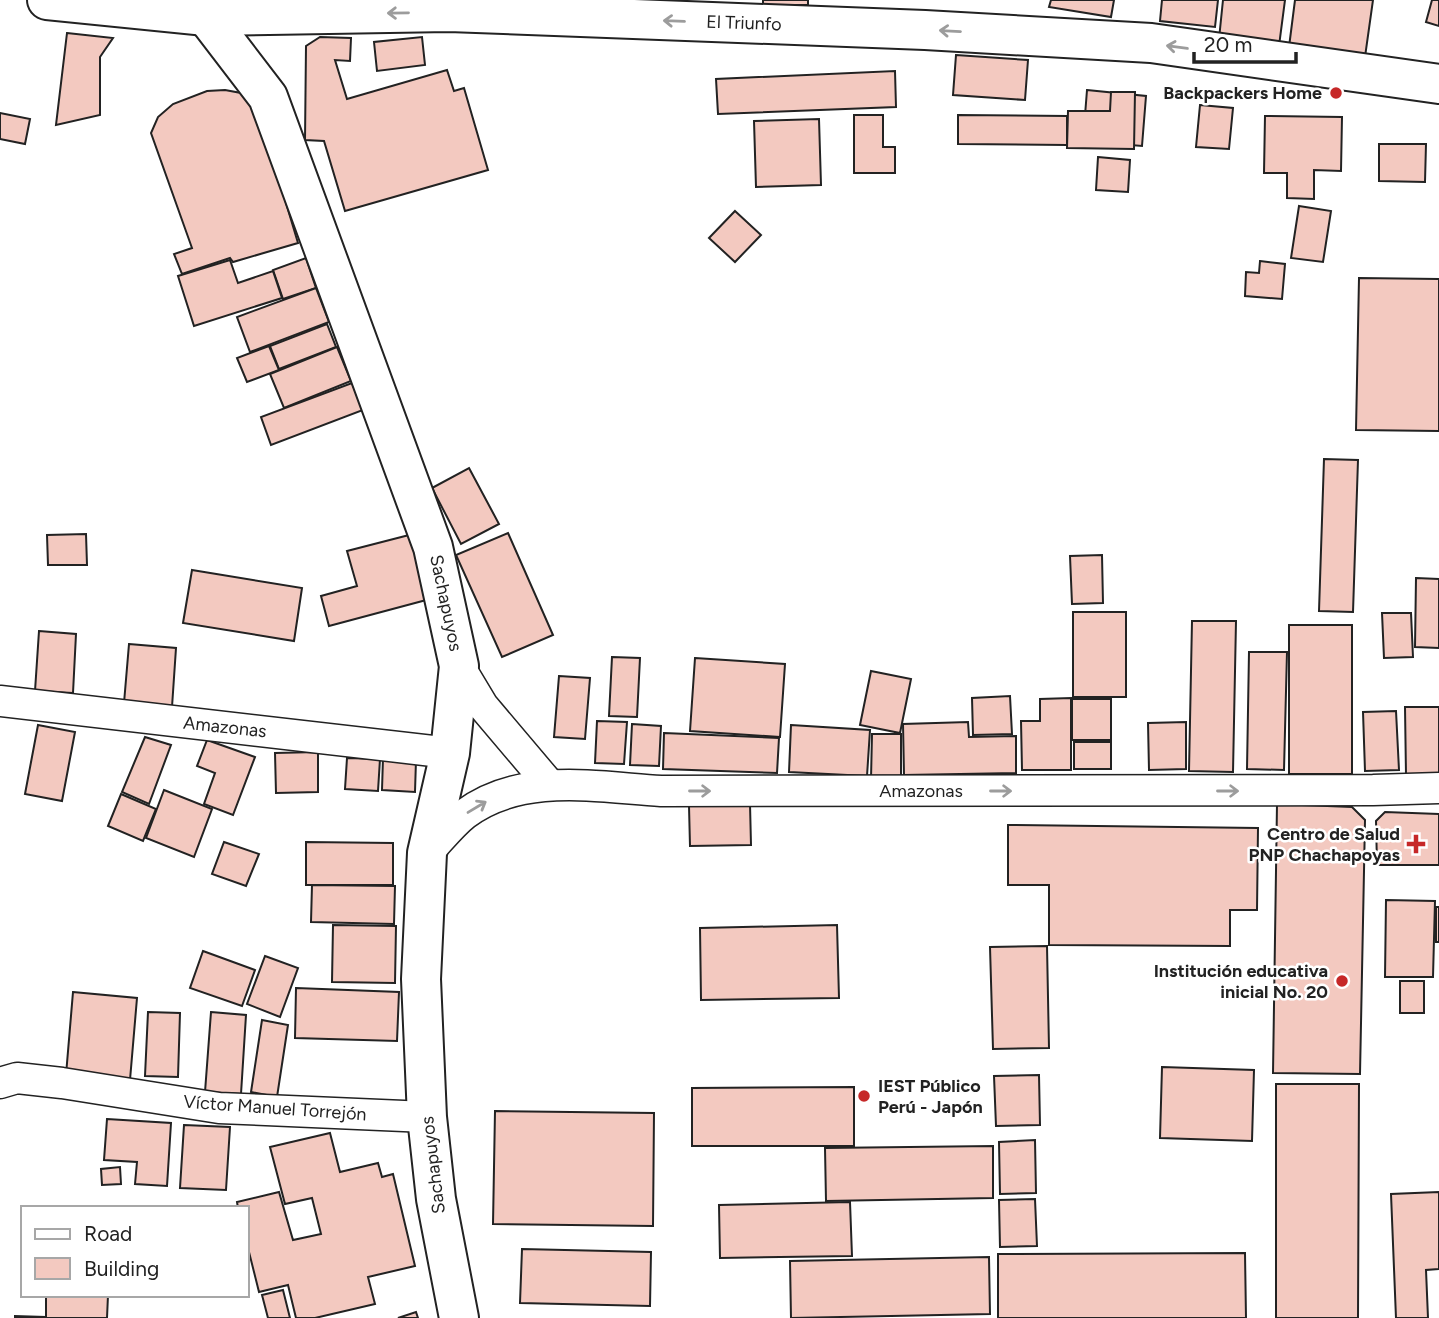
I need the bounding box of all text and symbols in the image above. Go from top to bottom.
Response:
one-way arrow [387,6,410,20]
street label: El Triunfo [706,11,782,35]
one-way arrow [663,14,686,27]
scale bar [1194,21,1296,65]
one-way arrow [939,25,962,38]
text: 20 m [1204,32,1252,57]
one-way arrow [1166,40,1189,53]
place label: Backpackers Home [1163,82,1322,104]
marker: Backpackers Home [1328,85,1344,101]
street label: Sachapuyos [425,553,467,653]
street label: Amazonas [182,712,268,742]
street label: Amazonas [879,780,963,802]
one-way arrow [688,784,711,798]
one-way arrow [989,784,1012,798]
one-way arrow [1216,784,1239,798]
one-way arrow [467,800,487,814]
place label: Centro de Salud PNP Chachapoyas [1249,823,1401,866]
marker: Centro de Salud PNP Chachapoyas [1406,834,1426,854]
place label: Institución educativa inicial No. 20 [1154,960,1328,1003]
marker: Institución educativa inicial No. 20 [1334,973,1350,989]
place label: IEST Público Perú - Japón [878,1075,983,1118]
marker: IEST Público Perú - Japón [856,1088,872,1104]
street label: Víctor Manuel Torrejón [183,1091,367,1125]
street label: Sachapuyos [416,1115,450,1215]
legend [21,1206,248,1297]
text: Road [84,1221,132,1246]
text: Building [84,1256,159,1281]

